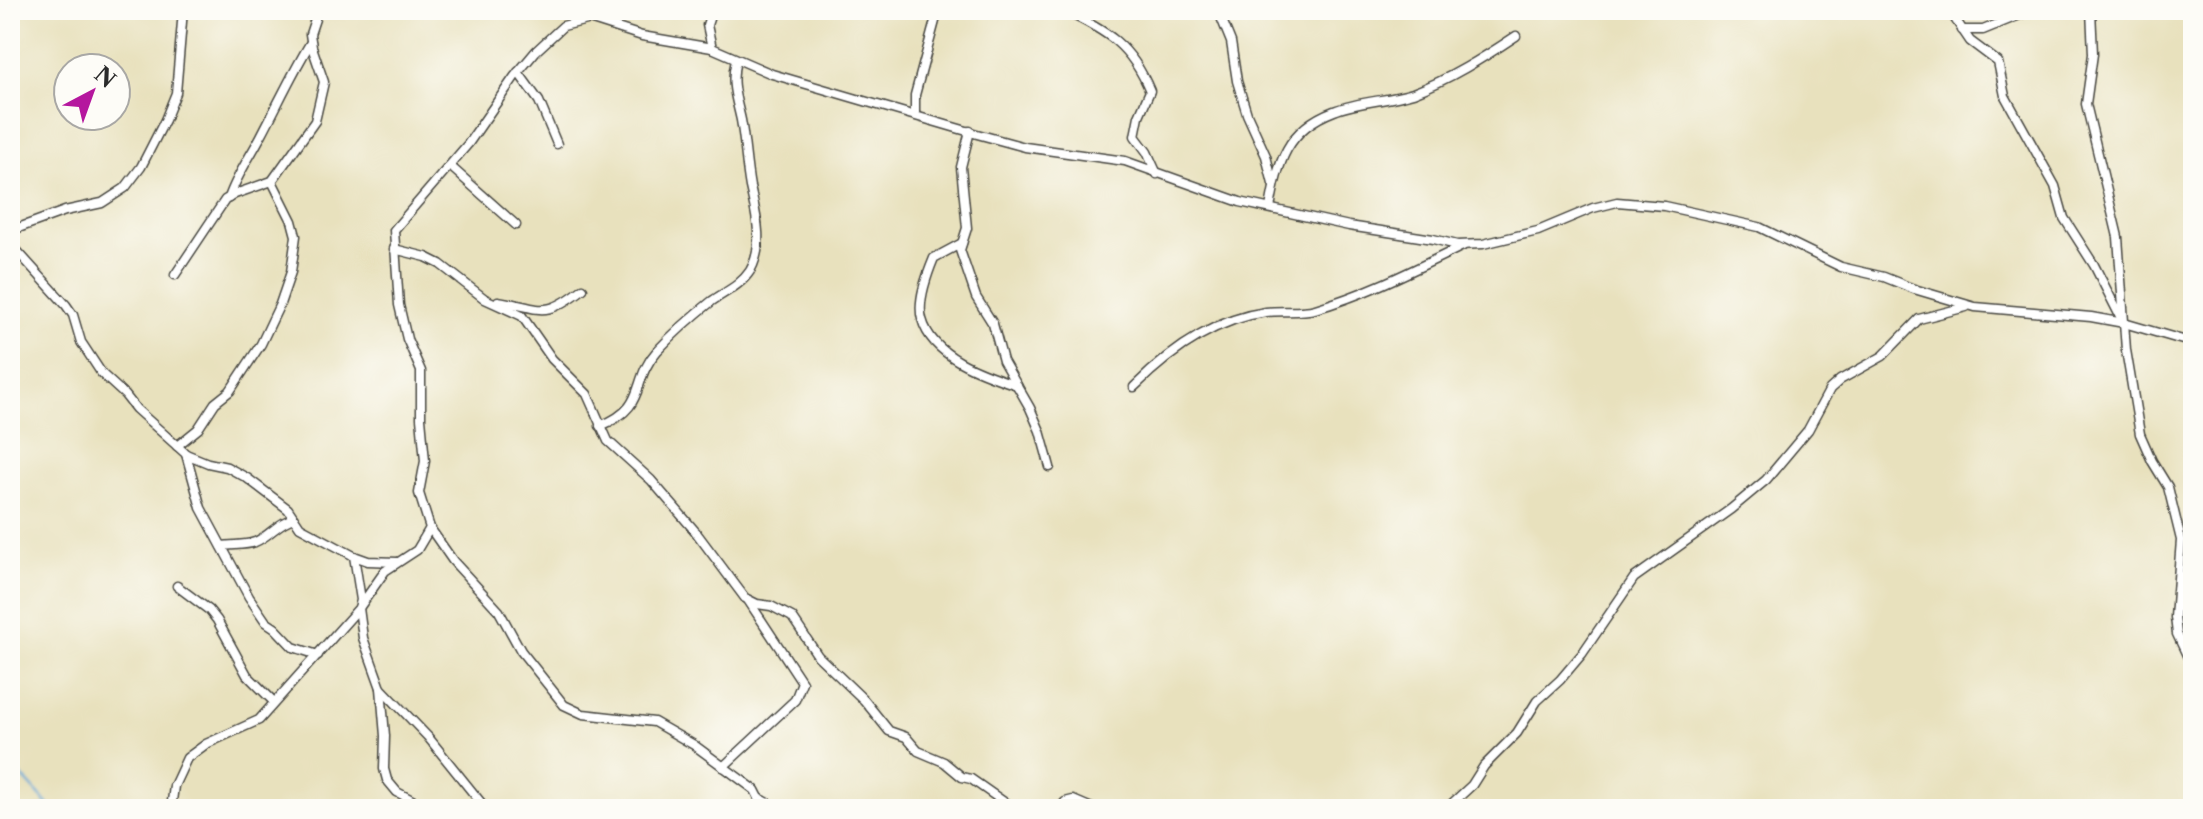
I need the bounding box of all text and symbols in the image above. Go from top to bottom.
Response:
north arrow [52,52,132,132]
text: N [89,61,121,94]

